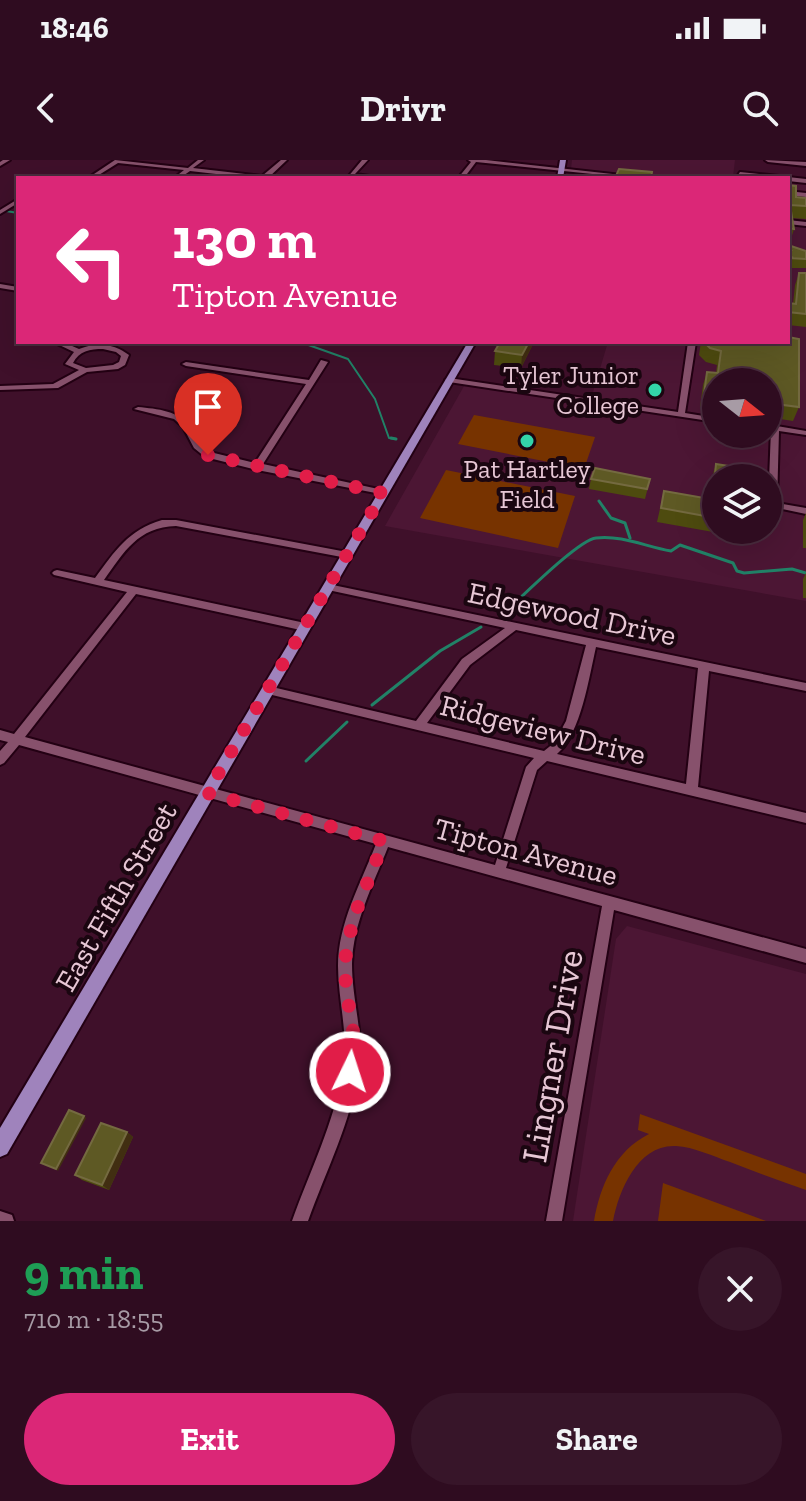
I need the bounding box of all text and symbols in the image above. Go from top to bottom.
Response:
text: 18:46 [40,10,109,46]
icon: back [24,86,68,130]
icon: search [738,86,782,130]
text: Drivr [360,87,446,130]
text: 130 m [172,205,316,272]
icon: left [40,208,144,312]
text: Tipton Avenue [172,273,398,316]
place label: Tyler Junior College [503,359,639,421]
north arrow [702,368,782,448]
map controls [702,368,782,544]
pin [174,373,242,455]
marker: Tyler Junior College [646,381,664,399]
icon: arrive [186,385,230,429]
marker: Pat Hartley Field [518,432,536,450]
place label: Pat Hartley Field [463,453,591,515]
button: layers [702,464,782,544]
street label: Edgewood Drive [465,574,679,654]
street label: Ridgeview Drive [436,687,650,773]
street label: East Fifth Street [48,796,184,998]
street label: Tipton Avenue [430,810,622,894]
street label: Lingner Drive [512,946,592,1166]
position arrow [308,1030,392,1114]
text: 9 min [24,1244,144,1301]
button: close [698,1247,782,1331]
text: 710 m · 18:55 [24,1303,164,1335]
button: Exit [24,1393,395,1485]
button: Share [411,1393,782,1485]

